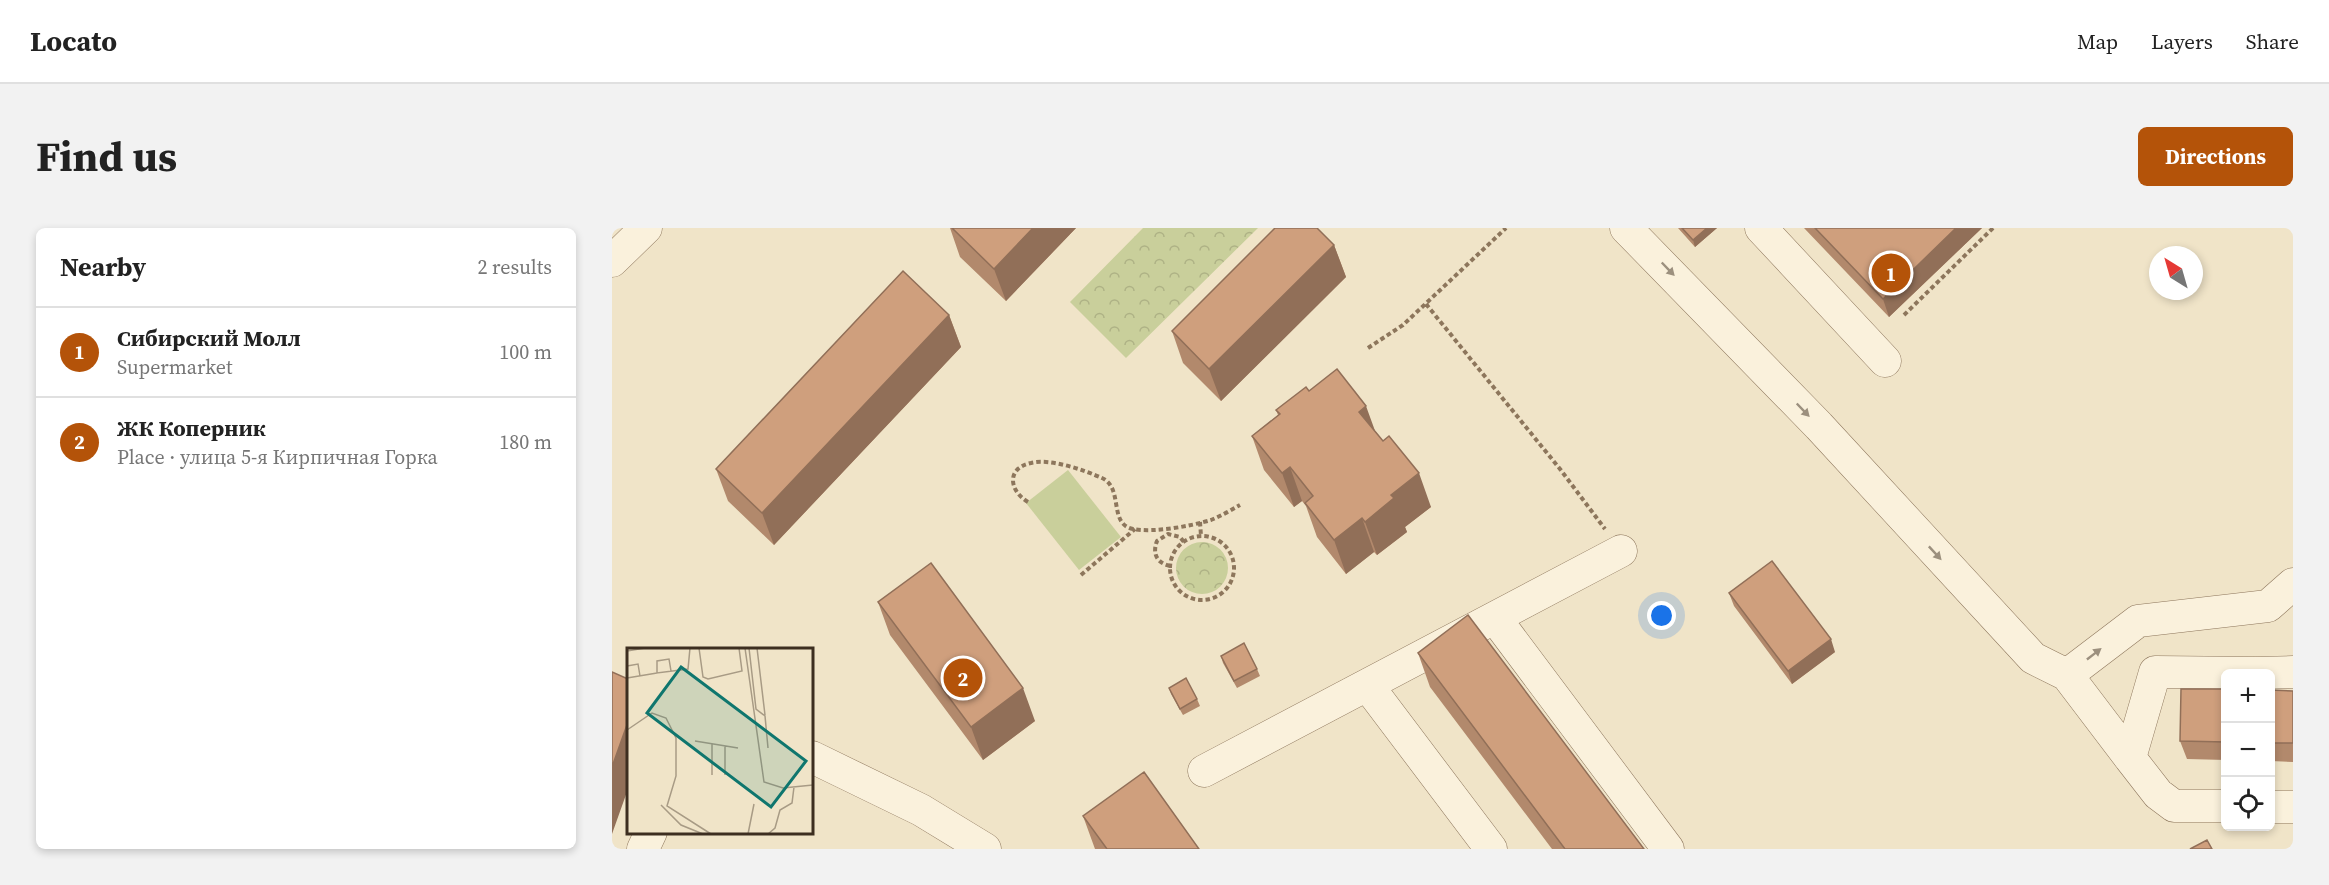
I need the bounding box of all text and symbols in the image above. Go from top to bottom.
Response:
text: Locato [30,22,117,60]
text: Map [2077,27,2118,56]
text: Layers [2151,27,2213,56]
text: Share [2246,27,2299,56]
text: Find us [36,127,177,185]
button: Directions [2138,127,2293,186]
north arrow [2149,246,2203,300]
text: Nearby [60,249,146,285]
pin: 1 [1872,250,1910,296]
text: 2 results [477,253,552,281]
one-way arrow [1660,262,1674,276]
text: Сибирский Молл [117,323,301,353]
text: 1 [74,338,85,366]
text: 100 m [499,338,552,366]
text: Supermarket [117,353,232,381]
one-way arrow [1796,402,1810,417]
text: ЖК Коперник [117,413,266,443]
text: 2 [74,428,85,456]
text: 180 m [499,428,552,456]
text: Place · улица 5-я Кирпичная Горка [117,443,438,471]
one-way arrow [1928,545,1942,559]
your location [1647,601,1676,630]
inset map [627,648,813,834]
one-way arrow [2086,648,2102,660]
pin: 2 [944,656,982,700]
map controls [2221,669,2275,831]
button: + [2221,669,2275,723]
button: − [2221,723,2275,777]
button: locate [2221,777,2275,831]

